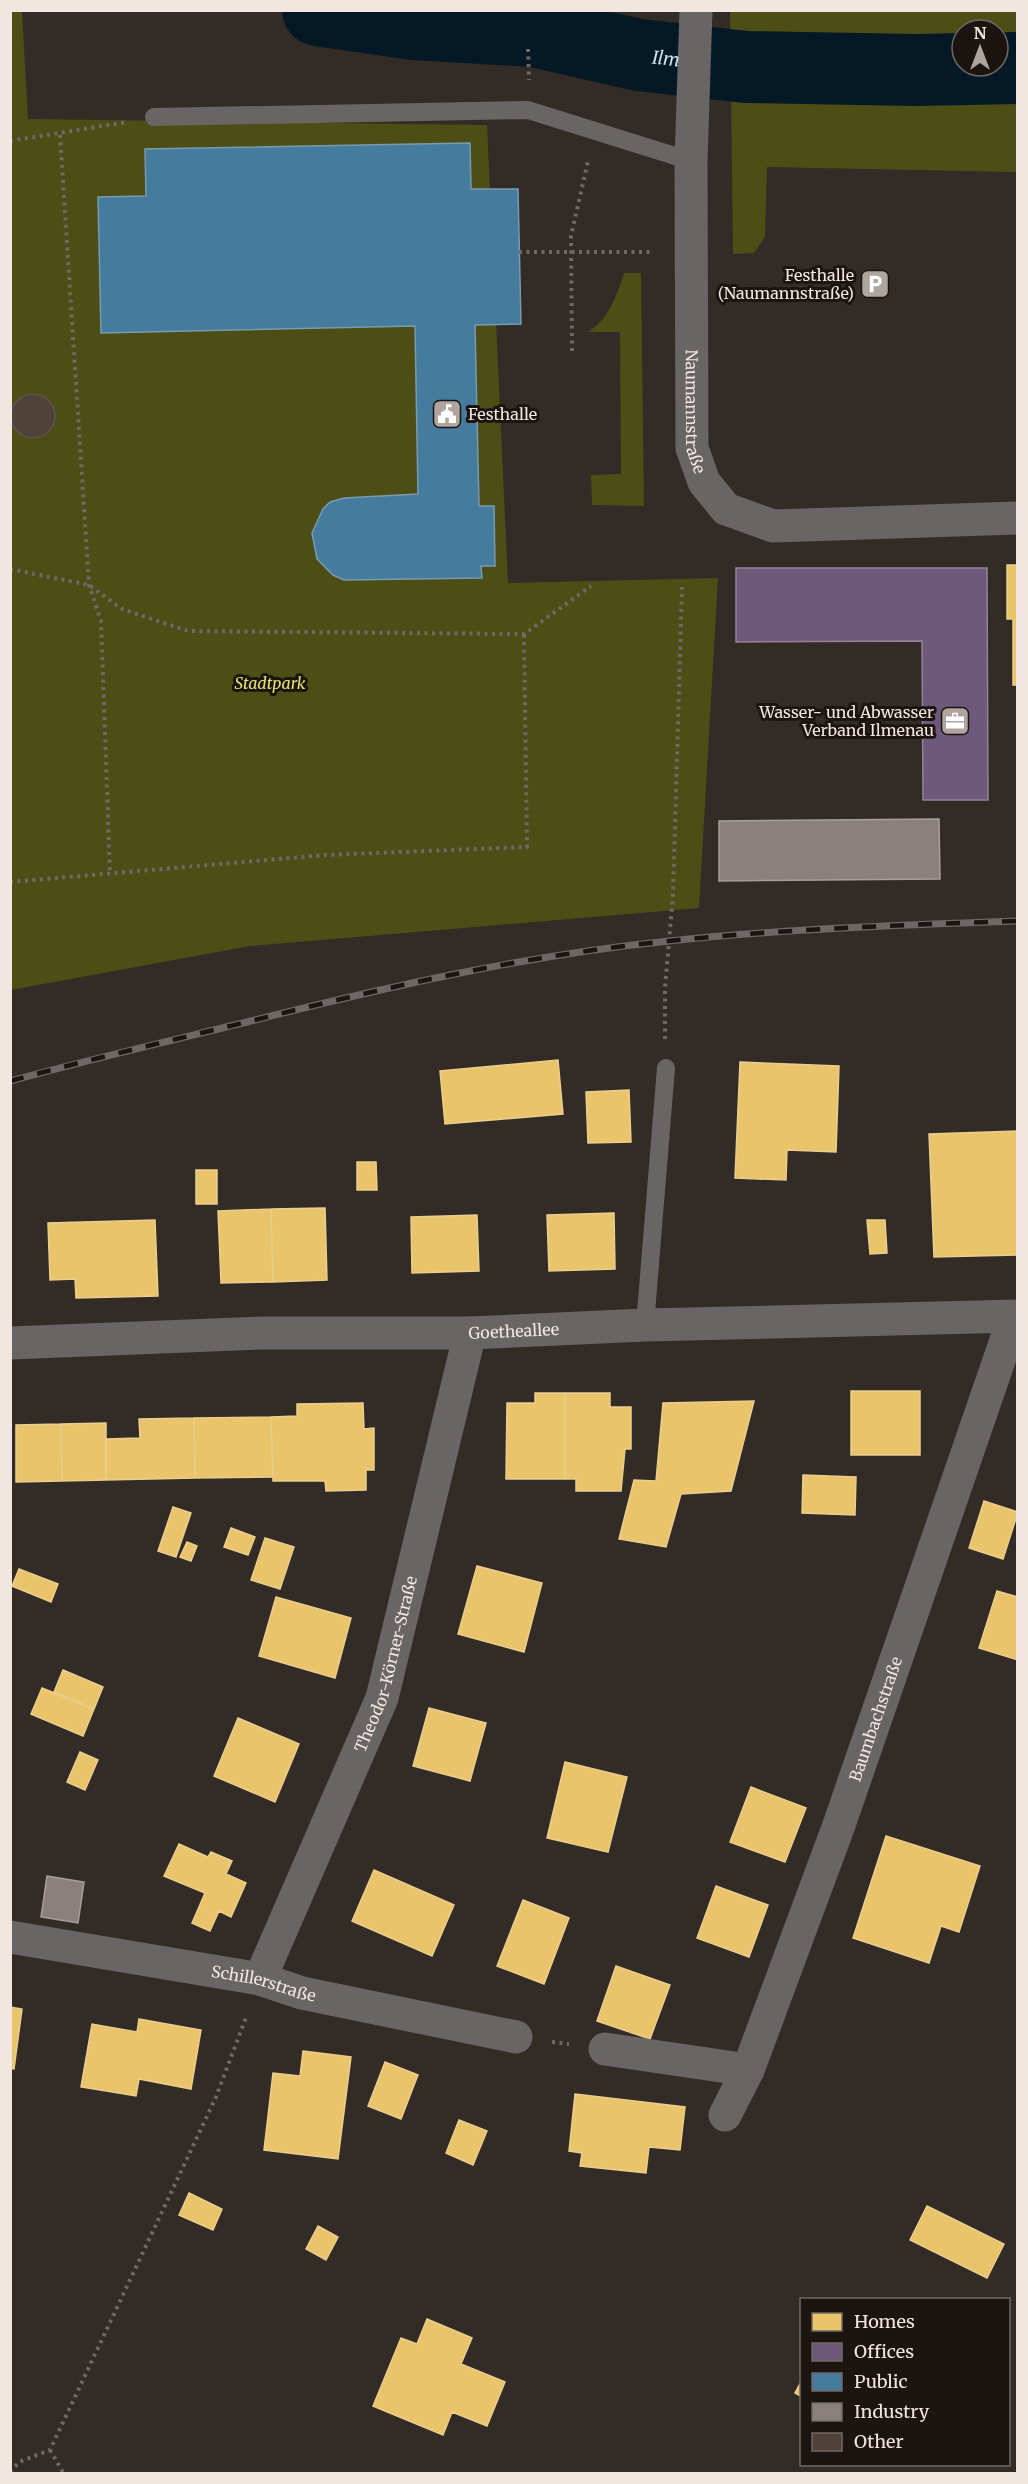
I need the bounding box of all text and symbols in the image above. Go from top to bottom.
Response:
north arrow [950,18,1010,78]
text: N [974,23,987,43]
water label: Ilm [651,45,681,71]
place label: Festhalle (Naumannstraße) [718,265,854,303]
parking icon: Festhalle (Naumannstraße) [859,268,891,300]
street label: Naumannstraße [682,349,710,476]
public building icon: Festhalle [431,398,463,430]
place label: Festhalle [468,404,537,424]
park label: Stadtpark [234,673,306,693]
place label: Wasser- und Abwasser Verband Ilmenau [758,702,934,740]
office icon: Wasser- und Abwasser Verband Ilmenau [939,705,971,737]
street label: Goetheallee [468,1319,560,1343]
street label: Theodor-Körner-Straße [350,1574,421,1755]
street label: Baumbachstraße [845,1654,906,1784]
street label: Schillerstraße [210,1961,318,2006]
legend [800,2298,1010,2466]
text: Homes [854,2310,915,2333]
text: Offices [854,2340,914,2363]
text: Public [854,2370,908,2393]
text: Industry [854,2400,930,2423]
text: Other [854,2430,904,2453]

